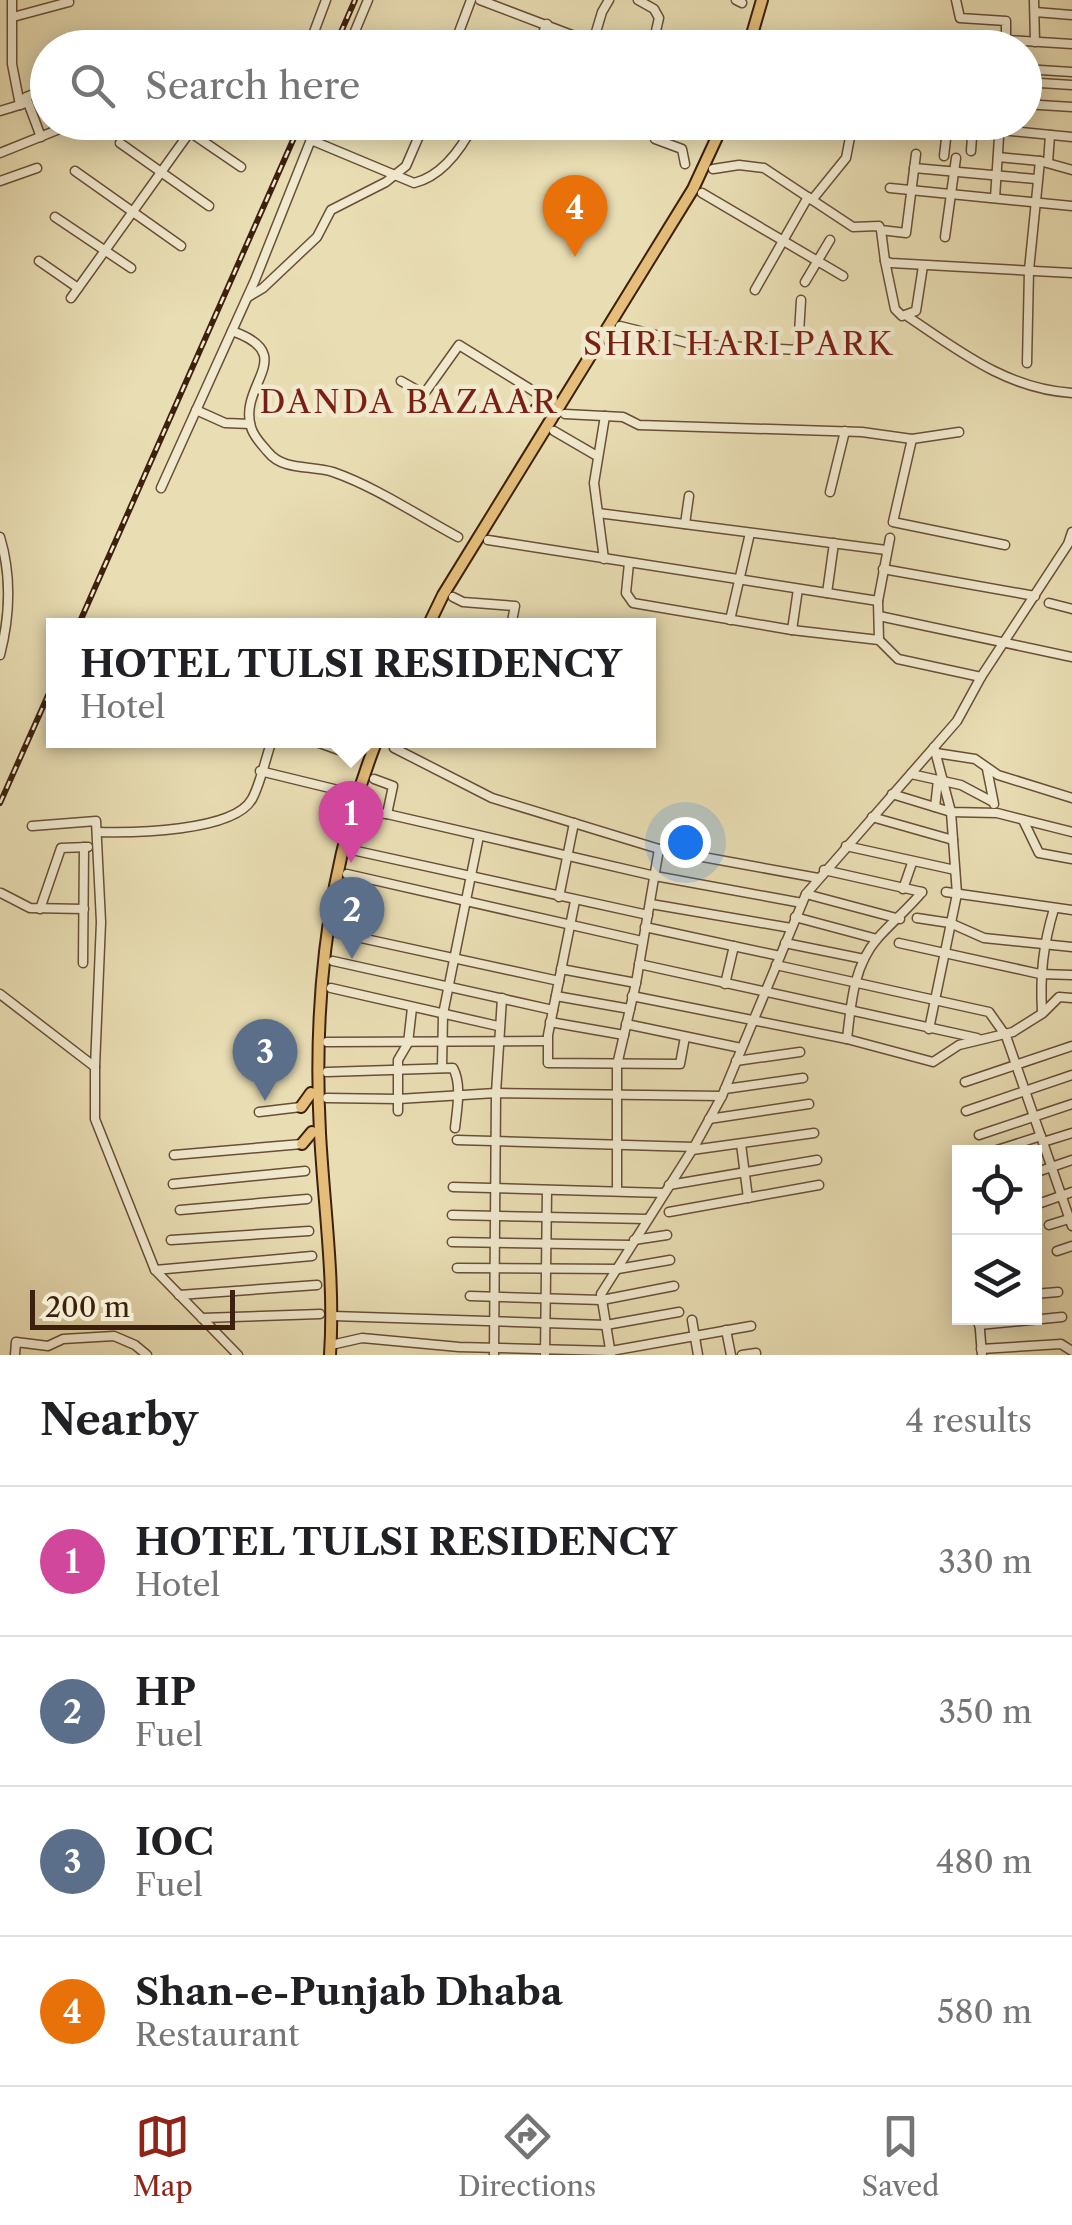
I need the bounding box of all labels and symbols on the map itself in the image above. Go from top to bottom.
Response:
pin: 4 [542,174,608,257]
district label: SHRI HARI PARK [583,324,895,363]
district label: DANDA BAZAAR [260,382,558,421]
pin: 1 [318,780,384,863]
your location [660,817,711,868]
pin: 2 [320,876,384,959]
pin: 3 [232,1018,298,1101]
scale bar [30,1285,235,1330]

